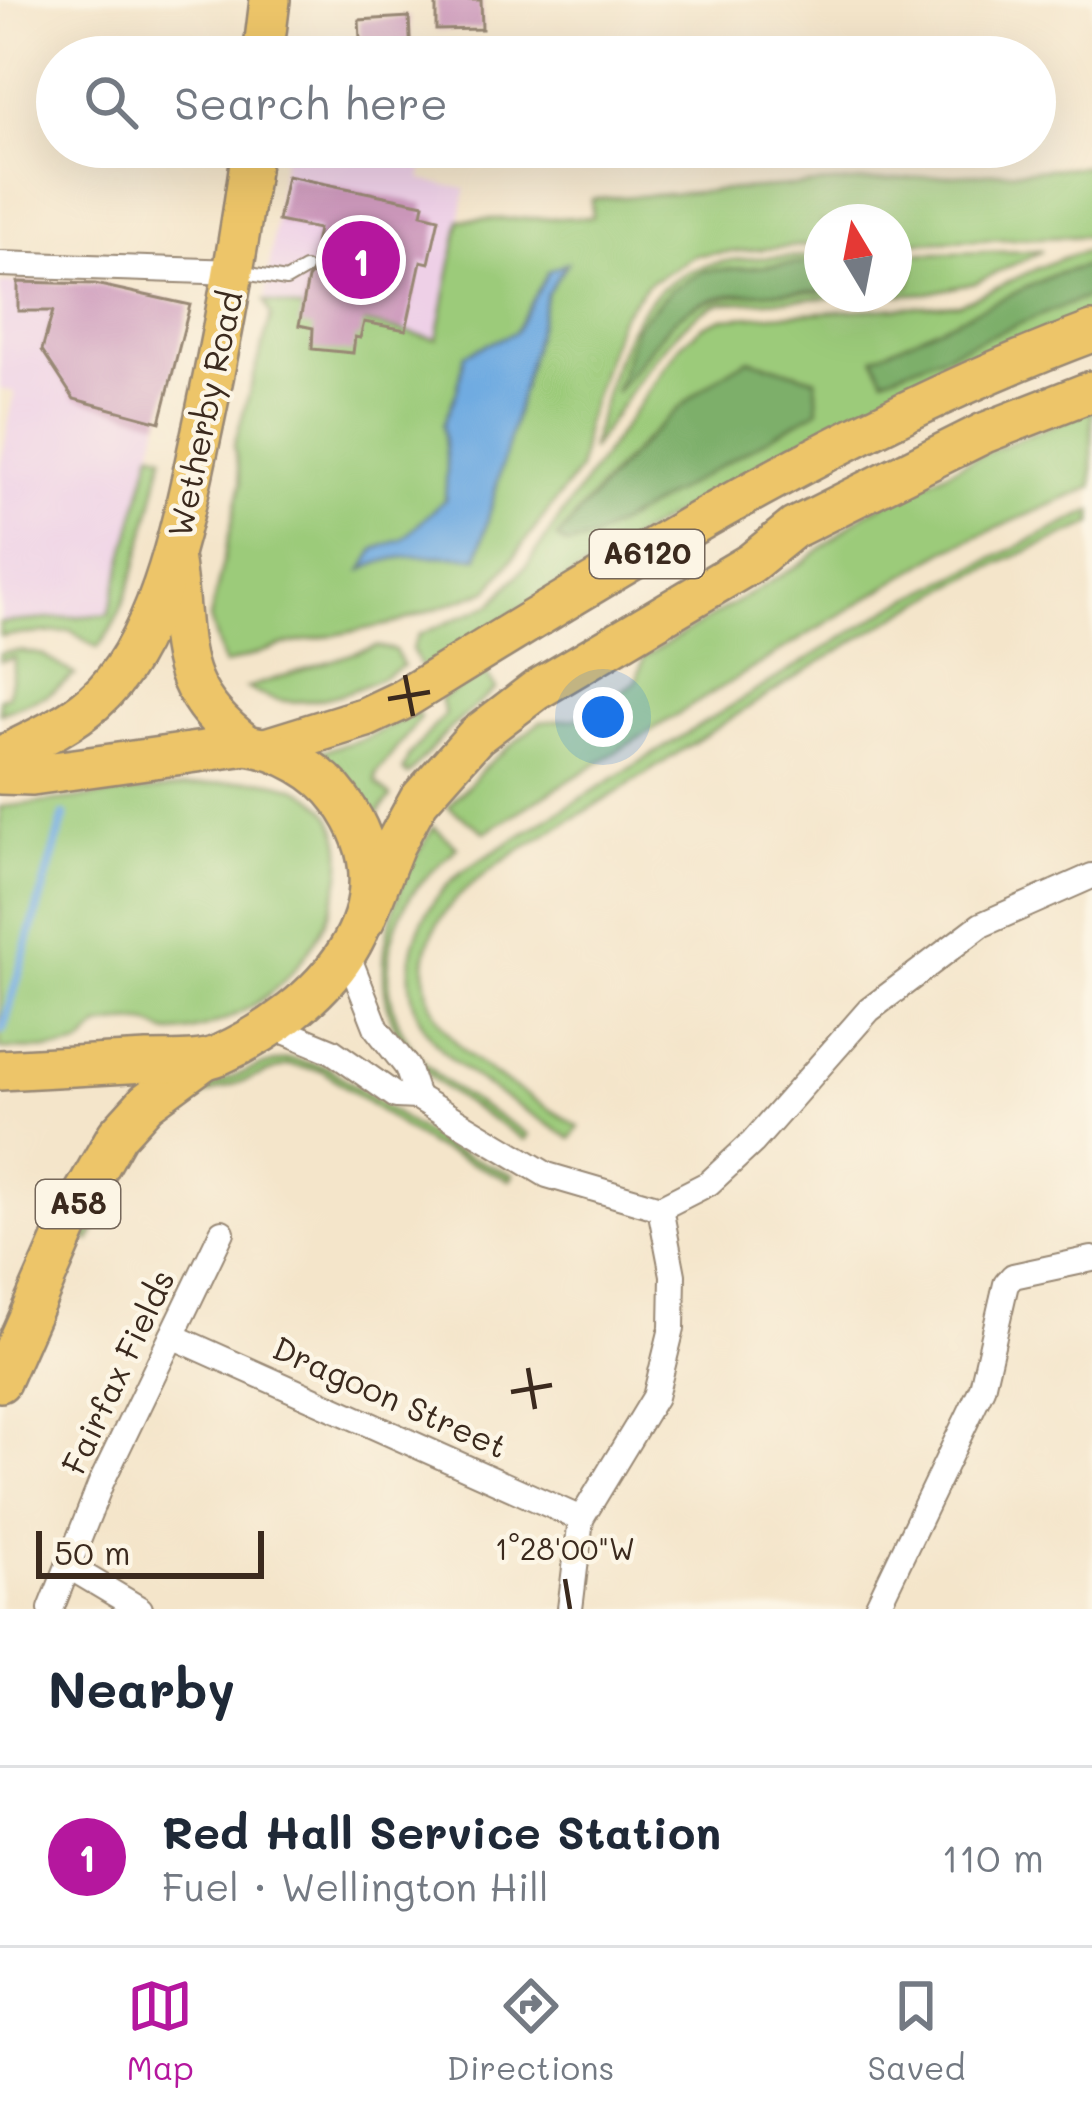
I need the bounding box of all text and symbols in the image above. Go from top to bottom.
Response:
search box [36,36,1056,168]
icon: search [78,69,144,135]
text: Search here [174,73,448,131]
north arrow [804,204,912,312]
pin: 1 [322,215,400,305]
street label: Wetherby Road [156,287,252,541]
road number: A6120 [590,530,704,578]
your location [573,687,633,747]
road number: A58 [36,1180,120,1228]
street label: Fairfax Fields [51,1262,183,1480]
street label: Dragoon Street [267,1325,514,1467]
scale bar [36,1525,264,1578]
text: 1°28'00"W [495,1528,635,1568]
text: 50 m [54,1530,130,1573]
text: Nearby [48,1654,235,1721]
text: Red Hall Service Station [162,1802,721,1860]
text: 1 [78,1831,96,1882]
text: 110 m [942,1831,1044,1882]
text: Fuel · Wellington Hill [162,1860,549,1911]
tab: Map [127,1973,194,2088]
tab: Directions [447,1973,614,2088]
tab: Saved [868,1973,965,2088]

